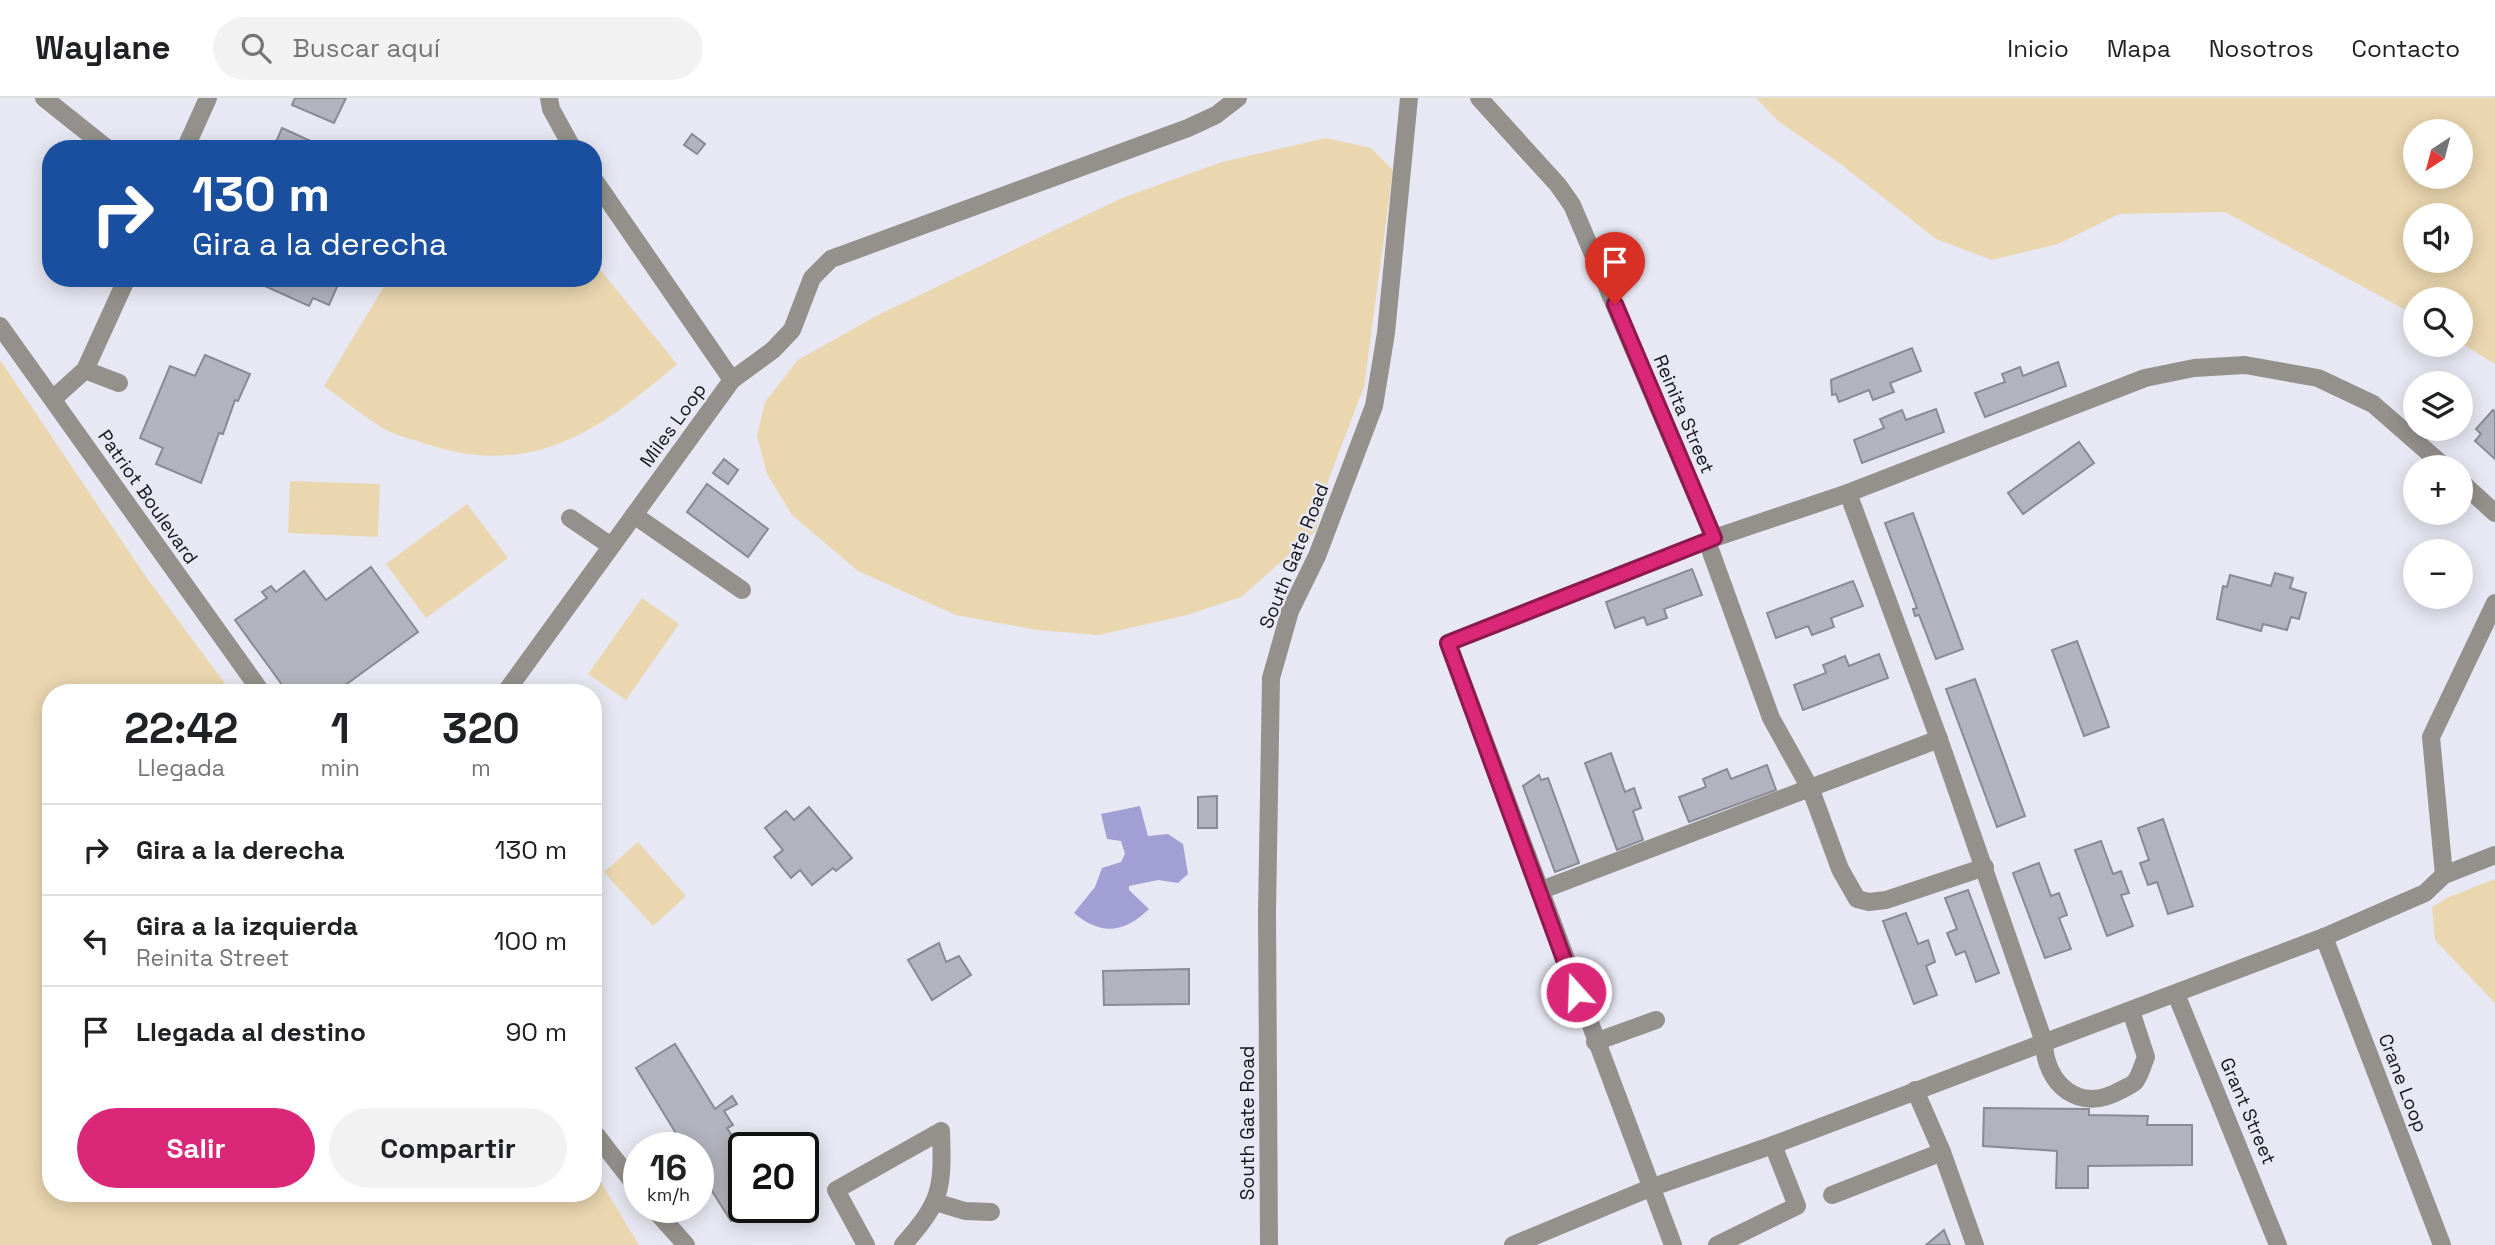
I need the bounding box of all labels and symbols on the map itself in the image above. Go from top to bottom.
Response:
north arrow [2403,119,2473,189]
pin [1585,232,1645,304]
street label: Reinita Street [1648,351,1720,477]
street label: Miles Loop [634,378,712,472]
street label: Patriot Boulevard [92,425,204,569]
street label: South Gate Road [1254,480,1334,632]
position arrow [1539,955,1613,1029]
street label: Crane Loop [2373,1030,2433,1136]
street label: South Gate Road [1235,1046,1260,1200]
street label: Grant Street [2214,1054,2282,1168]
speed limit sign: 20 [728,1132,819,1223]

